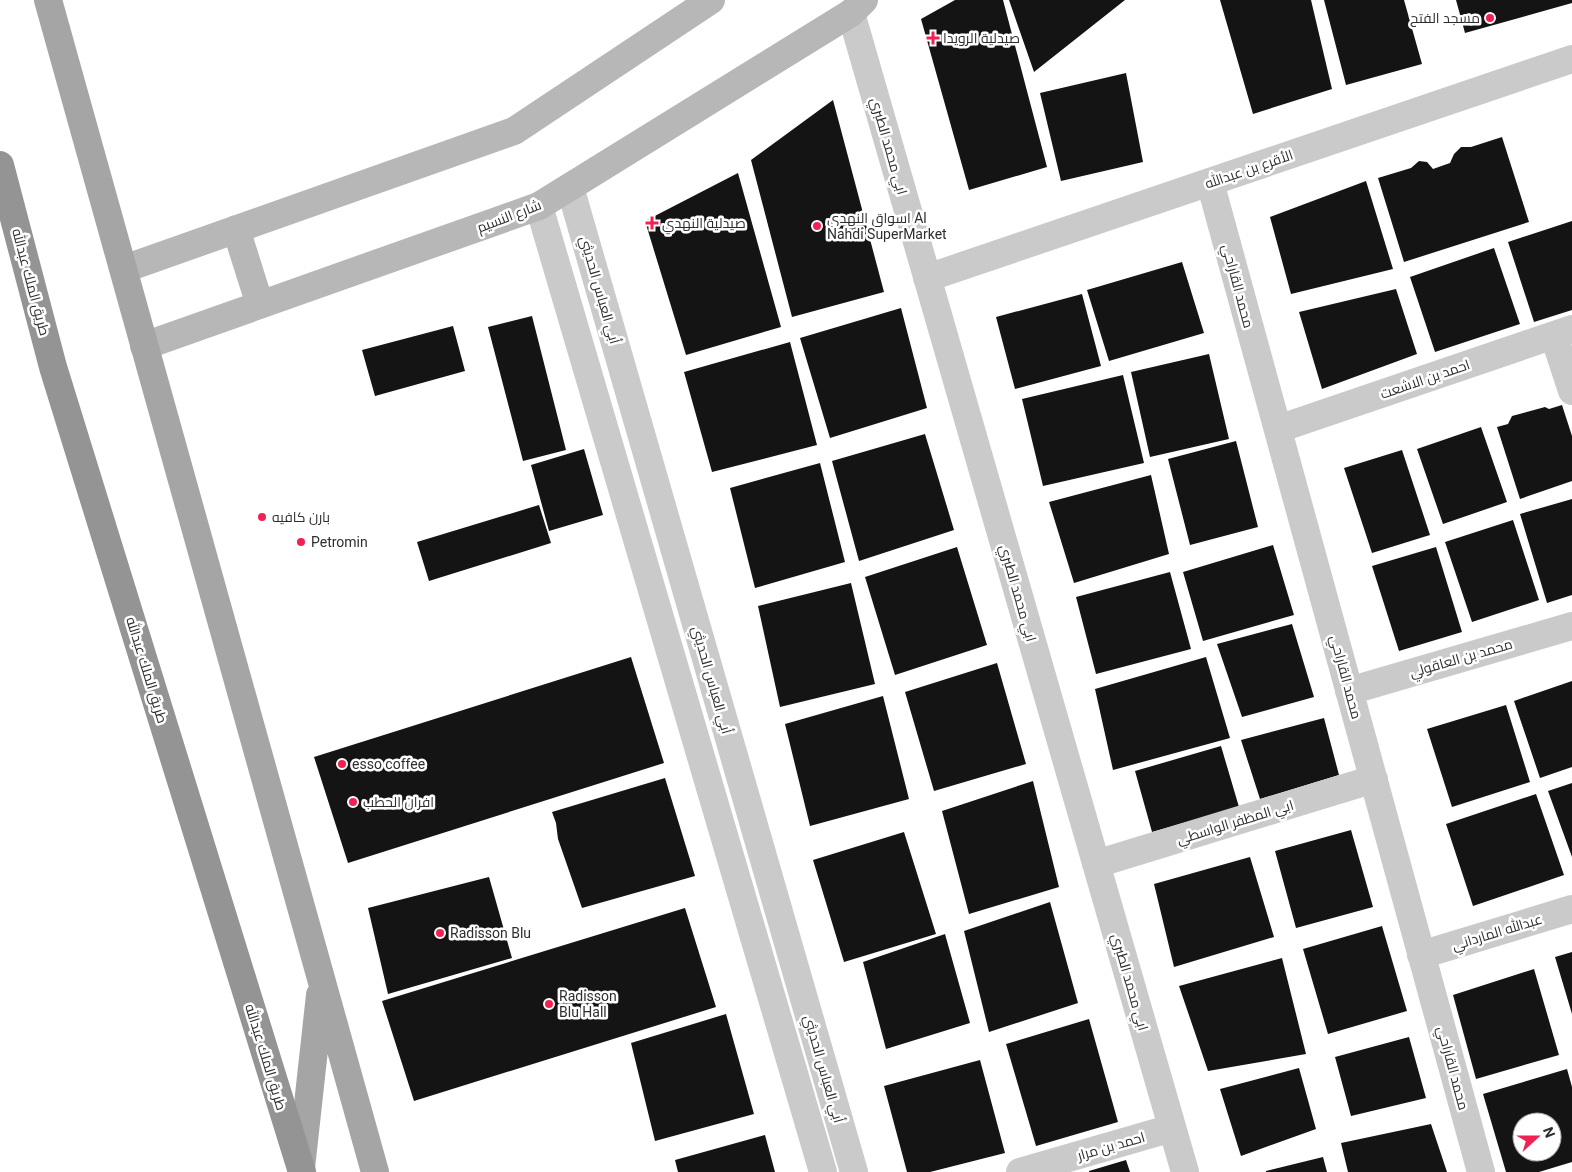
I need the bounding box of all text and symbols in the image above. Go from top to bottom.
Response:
place label: مسجد الفتح [1410,10,1480,27]
marker: مسجد الفتح [1484,12,1496,24]
place label: صيدلية الرويدا [943,30,1020,46]
marker: صيدلية الرويدا [927,32,939,44]
street label: ابي محمد الطبري [864,96,910,197]
street label: الأقرع بن عبدالله [1203,145,1295,193]
street label: شارع النسيم [475,196,544,237]
place label: اسواق النهدي Al Nahdi SuperMarket [827,210,947,242]
place label: صيدلية النهدي [662,215,746,235]
marker: صيدلية النهدي [646,217,658,229]
marker: اسواق النهدي Al Nahdi SuperMarket [811,220,823,232]
street label: طريق الملك عبدالله [8,226,54,338]
street label: أبي العباس الحديثي [573,234,624,347]
street label: محمد القاراحي [1215,242,1257,331]
street label: احمد بن الاشعت [1378,356,1472,402]
place label: بارن كافيه [272,509,330,525]
marker: بارن كافيه [256,511,268,523]
place label: Petromin [311,534,368,550]
marker: Petromin [295,536,307,548]
street label: ابي محمد الطبري [993,543,1039,644]
street label: طريق الملك عبدالله [122,615,172,725]
street label: أبي العباس الحديثي [685,624,736,737]
street label: محمد القاراحي [1323,633,1365,722]
street label: محمد بن العاقولي [1408,636,1515,684]
place label: esso coffee [352,756,425,772]
marker: esso coffee [336,758,348,770]
place label: افران الحطب [363,794,434,810]
marker: افران الحطب [347,796,359,808]
street label: ابي المظفر الواسطي [1175,797,1297,851]
street label: عبدالله المارداني [1450,910,1545,957]
place label: Radisson Blu [450,925,531,941]
marker: Radisson Blu [434,927,446,939]
street label: ابي محمد الطبري [1105,932,1151,1033]
place label: Radisson Blu Hall [559,988,617,1020]
marker: Radisson Blu Hall [543,998,555,1010]
street label: طريق الملك عبدالله [241,1002,291,1112]
street label: أبي العباس الحديثي [797,1013,848,1126]
street label: محمد القاراحي [1430,1024,1472,1113]
north arrow [1512,1112,1562,1162]
text: N [1540,1125,1558,1140]
street label: احمد بن مرار [1074,1129,1147,1164]

